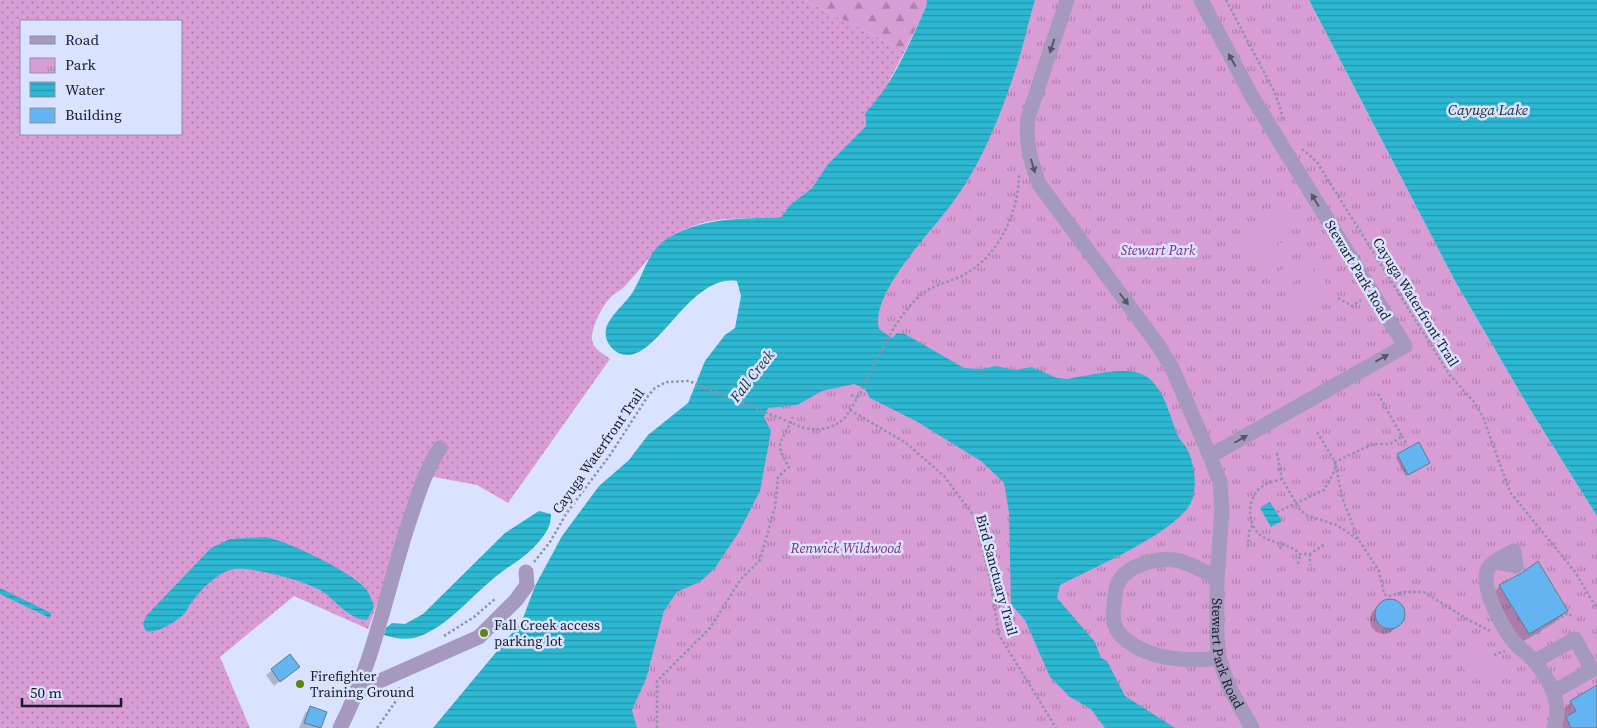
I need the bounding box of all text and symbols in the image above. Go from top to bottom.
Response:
legend [20,20,182,135]
text: Road [65,29,99,50]
one-way arrow [1048,39,1055,54]
one-way arrow [1228,53,1236,68]
text: Park [65,54,97,75]
text: Water [65,79,106,100]
water label: Cayuga Lake [1448,99,1528,120]
text: Building [65,104,122,125]
one-way arrow [1029,158,1037,173]
one-way arrow [1311,193,1320,206]
street label: Stewart Park Road [1320,216,1396,324]
street label: Cayuga Waterfront Trail [1368,234,1464,370]
park label: Stewart Park [1121,240,1196,260]
one-way arrow [1119,292,1129,306]
water label: Fall Creek [724,344,779,407]
one-way arrow [1376,354,1389,363]
street label: Cayuga Waterfront Trail [547,384,649,518]
one-way arrow [1234,434,1248,443]
street label: Bird Sanctuary Trail [971,512,1023,638]
park label: Renwick Wildwood [790,538,902,558]
street label: Stewart Park Road [1207,598,1249,712]
place label: Fall Creek access parking lot [494,615,600,651]
marker: Fall Creek access parking lot [478,627,490,639]
place label: Firefighter Training Ground [310,666,414,702]
scale bar [22,676,121,708]
marker: Firefighter Training Ground [294,678,306,690]
text: 50 m [30,682,62,703]

